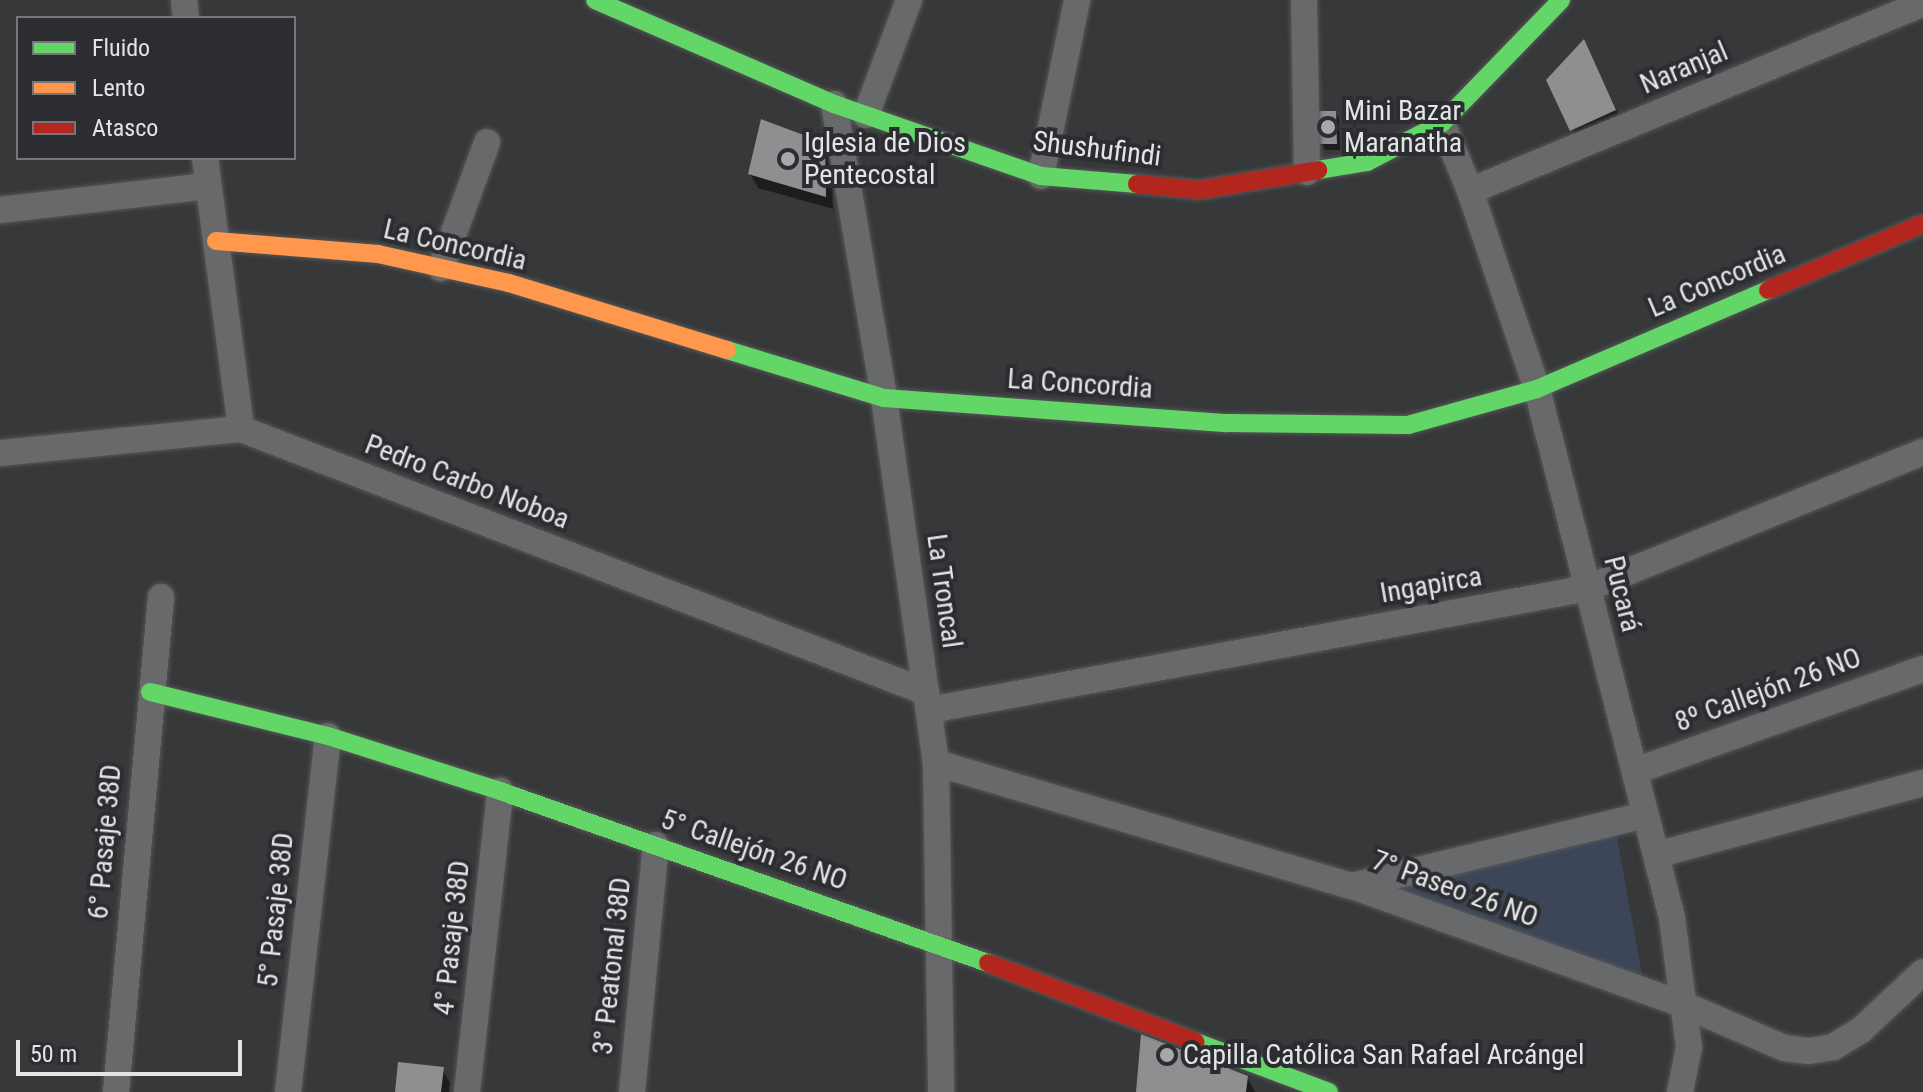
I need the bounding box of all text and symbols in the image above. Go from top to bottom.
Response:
legend [16,16,296,160]
text: Fluido [92,34,150,62]
street label: Naranjal [1635,35,1733,101]
text: Lento [92,74,145,102]
place label: Mini Bazar Maranatha [1344,94,1462,160]
text: Atasco [92,114,158,142]
marker: Mini Bazar Maranatha [1319,118,1337,136]
street label: Shushufindi [1031,124,1163,174]
place label: Iglesia de Dios Pentecostal [804,126,966,192]
marker: Iglesia de Dios Pentecostal [779,150,797,168]
street label: La Concordia [380,212,530,278]
street label: La Concordia [1643,237,1791,325]
street label: La Concordia [1006,362,1154,406]
street label: Pedro Carbo Noboa [360,428,574,536]
street label: La Troncal [919,532,969,650]
street label: Pucará [1596,553,1648,635]
street label: Ingapirca [1378,560,1484,610]
street label: 8º Callejón 26 NO [1670,641,1866,739]
street label: 6° Pasaje 38D [82,763,128,921]
street label: 5° Callejón 26 NO [657,802,851,898]
street label: 5° Pasaje 38D [251,831,301,989]
street label: 7° Paseo 26 NO [1367,843,1543,935]
street label: 4° Pasaje 38D [427,859,477,1017]
street label: 3° Peatonal 38D [586,876,638,1056]
scale bar [20,1024,246,1074]
place label: Capilla Católica San Rafael Arcángel [1183,1038,1584,1072]
text: 50 m [30,1040,77,1068]
marker: Capilla Católica San Rafael Arcángel [1158,1046,1176,1064]

